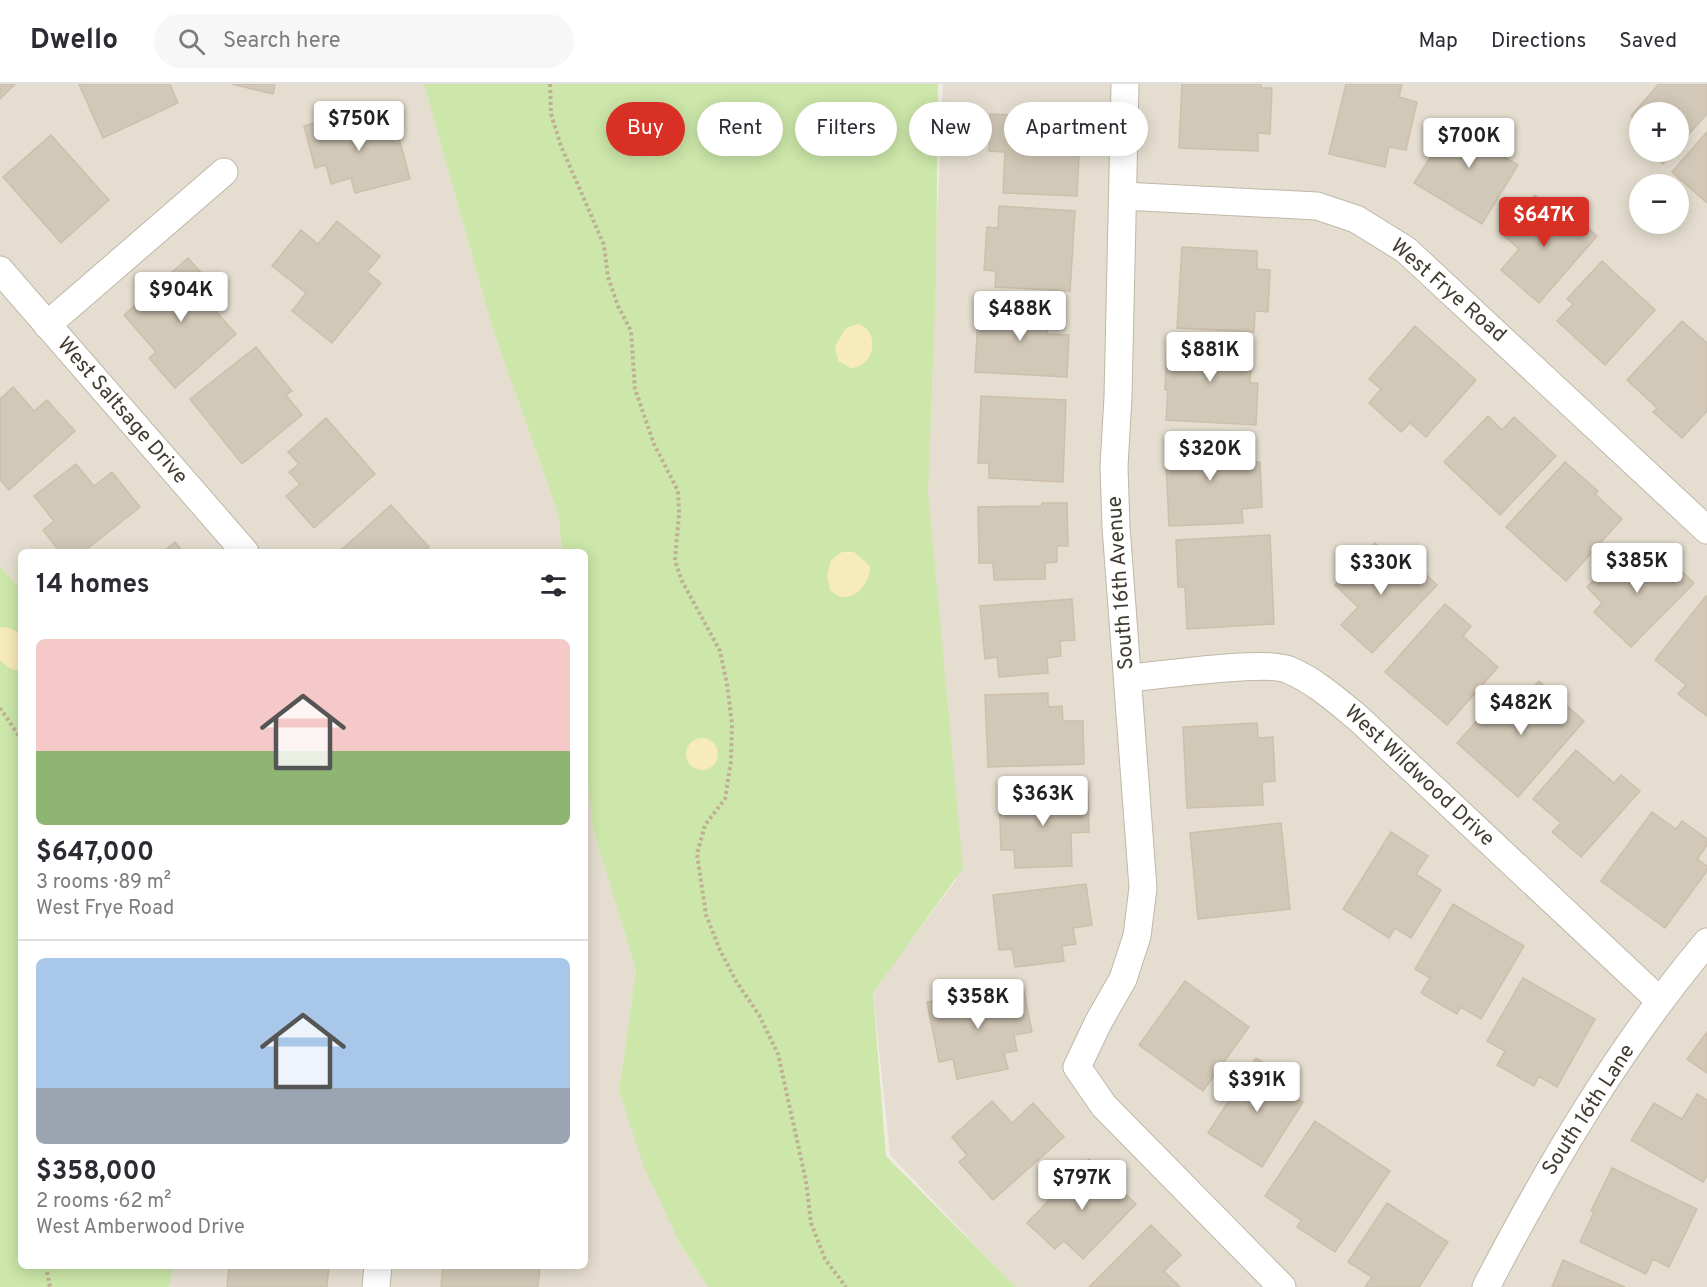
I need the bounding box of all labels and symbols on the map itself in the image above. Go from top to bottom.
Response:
pin: $750K [317,101,401,152]
pin: $700K [1427,118,1511,169]
pin: $647K [1502,197,1586,248]
street label: West Frye Road [1384,233,1512,349]
pin: $904K [139,272,223,323]
pin: $488K [978,291,1062,342]
street label: West Saltsage Drive [51,332,193,490]
pin: $881K [1168,332,1252,383]
pin: $320K [1168,431,1252,482]
street label: South 16th Avenue [1101,495,1141,671]
pin: $385K [1595,543,1679,594]
pin: $330K [1339,545,1423,596]
pin: $482K [1479,685,1563,736]
street label: West Wildwood Drive [1338,699,1500,853]
pin: $363K [1001,776,1085,827]
pin: $358K [936,979,1020,1030]
street label: South 16th Lane [1537,1039,1641,1181]
pin: $391K [1215,1062,1299,1113]
pin: $797K [1040,1160,1124,1211]

